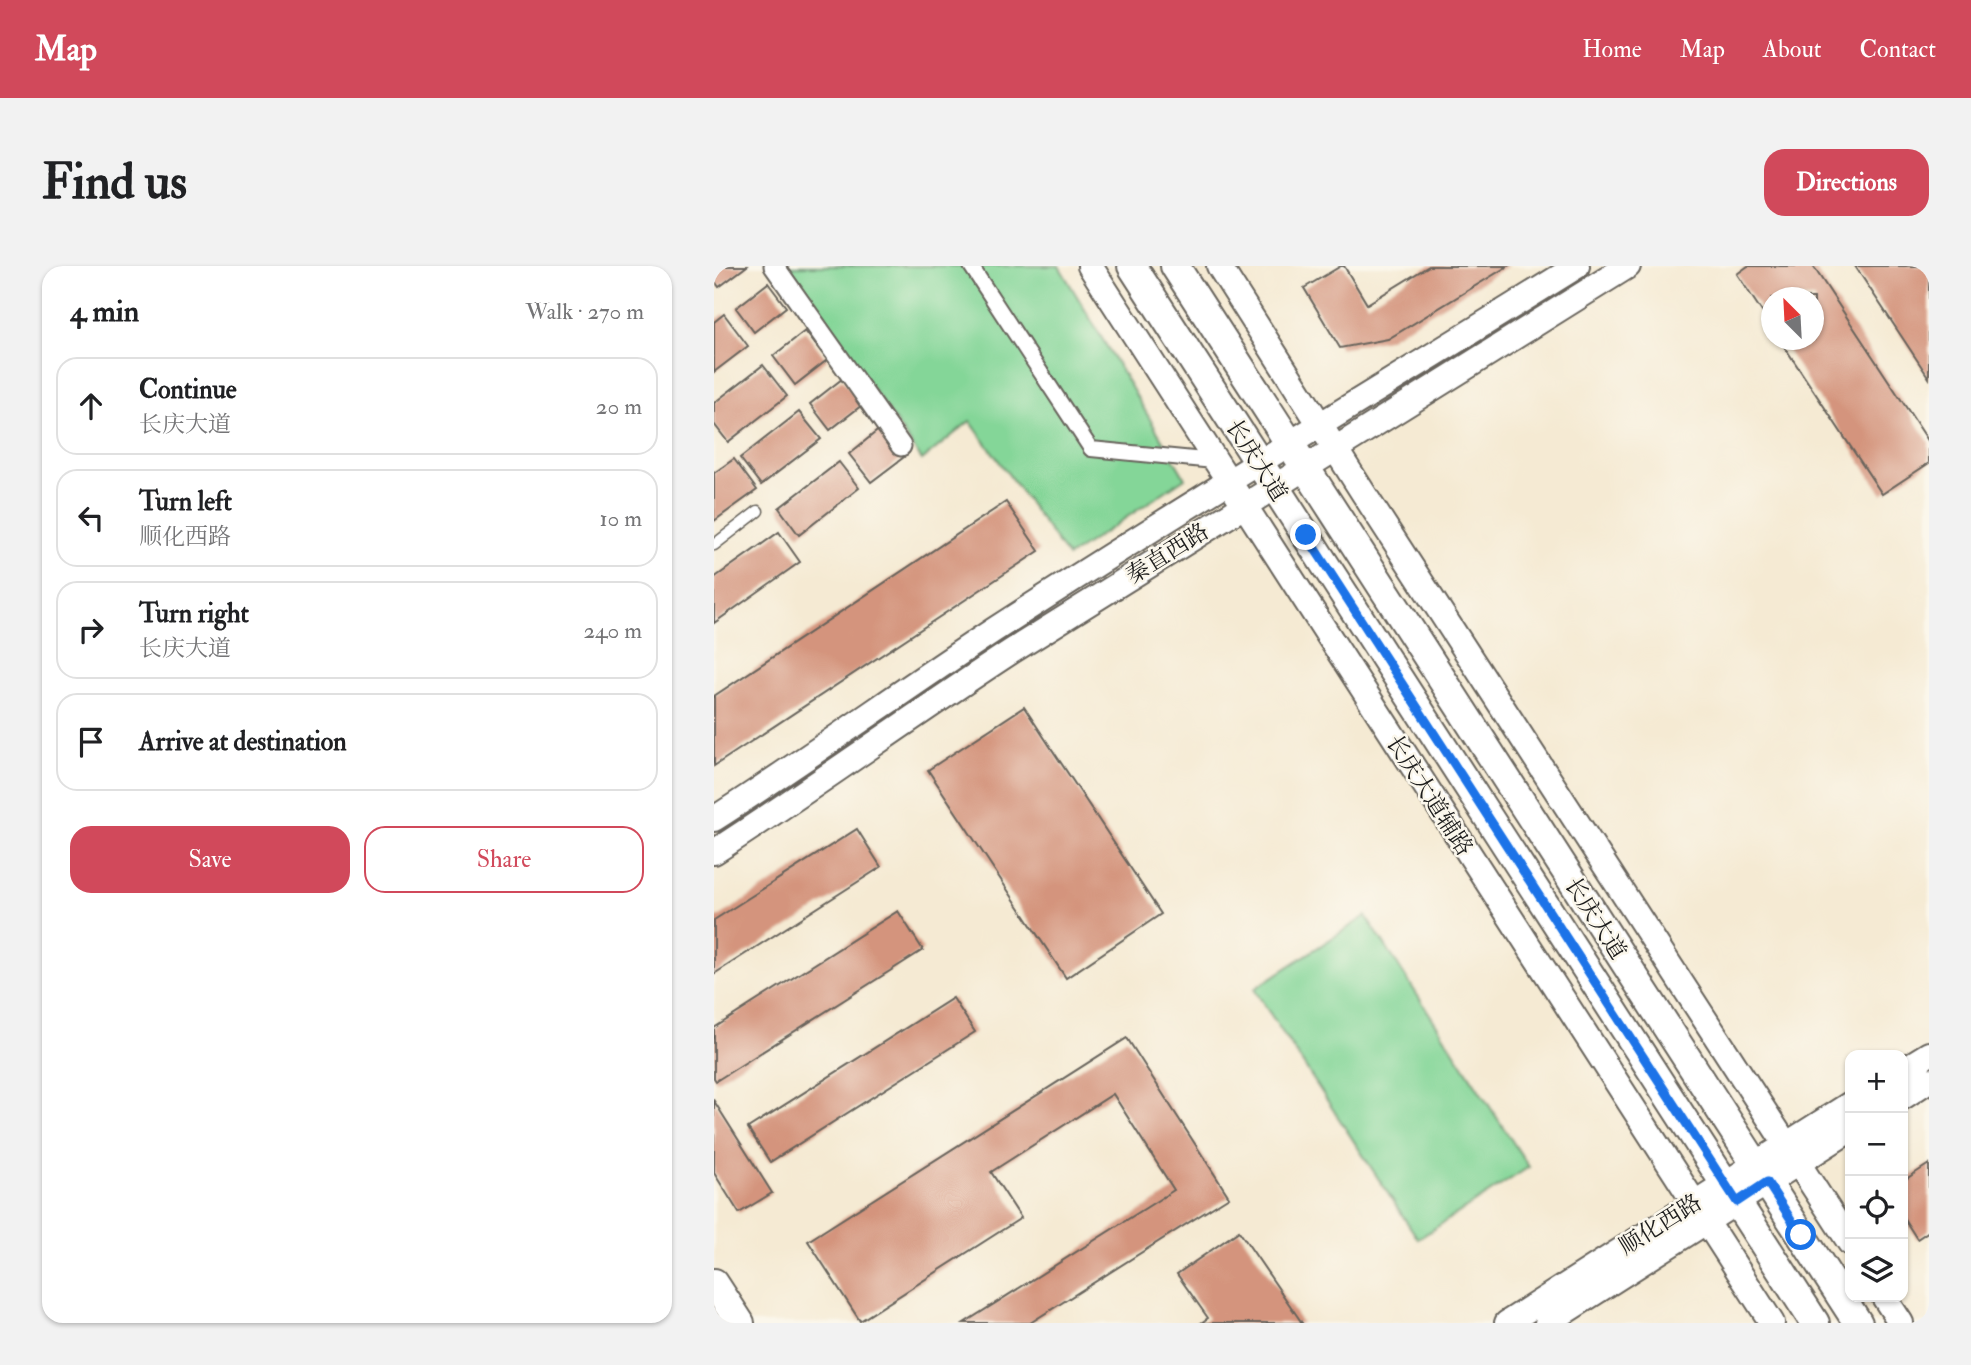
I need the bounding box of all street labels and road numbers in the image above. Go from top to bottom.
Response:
street label: 长庆大道 [1219,414,1294,507]
street label: 秦直西路 [1121,517,1214,590]
street label: 长庆大道辅路 [1380,730,1479,861]
street label: 长庆大道 [1558,872,1633,965]
street label: 顺化西路 [1614,1188,1707,1261]

